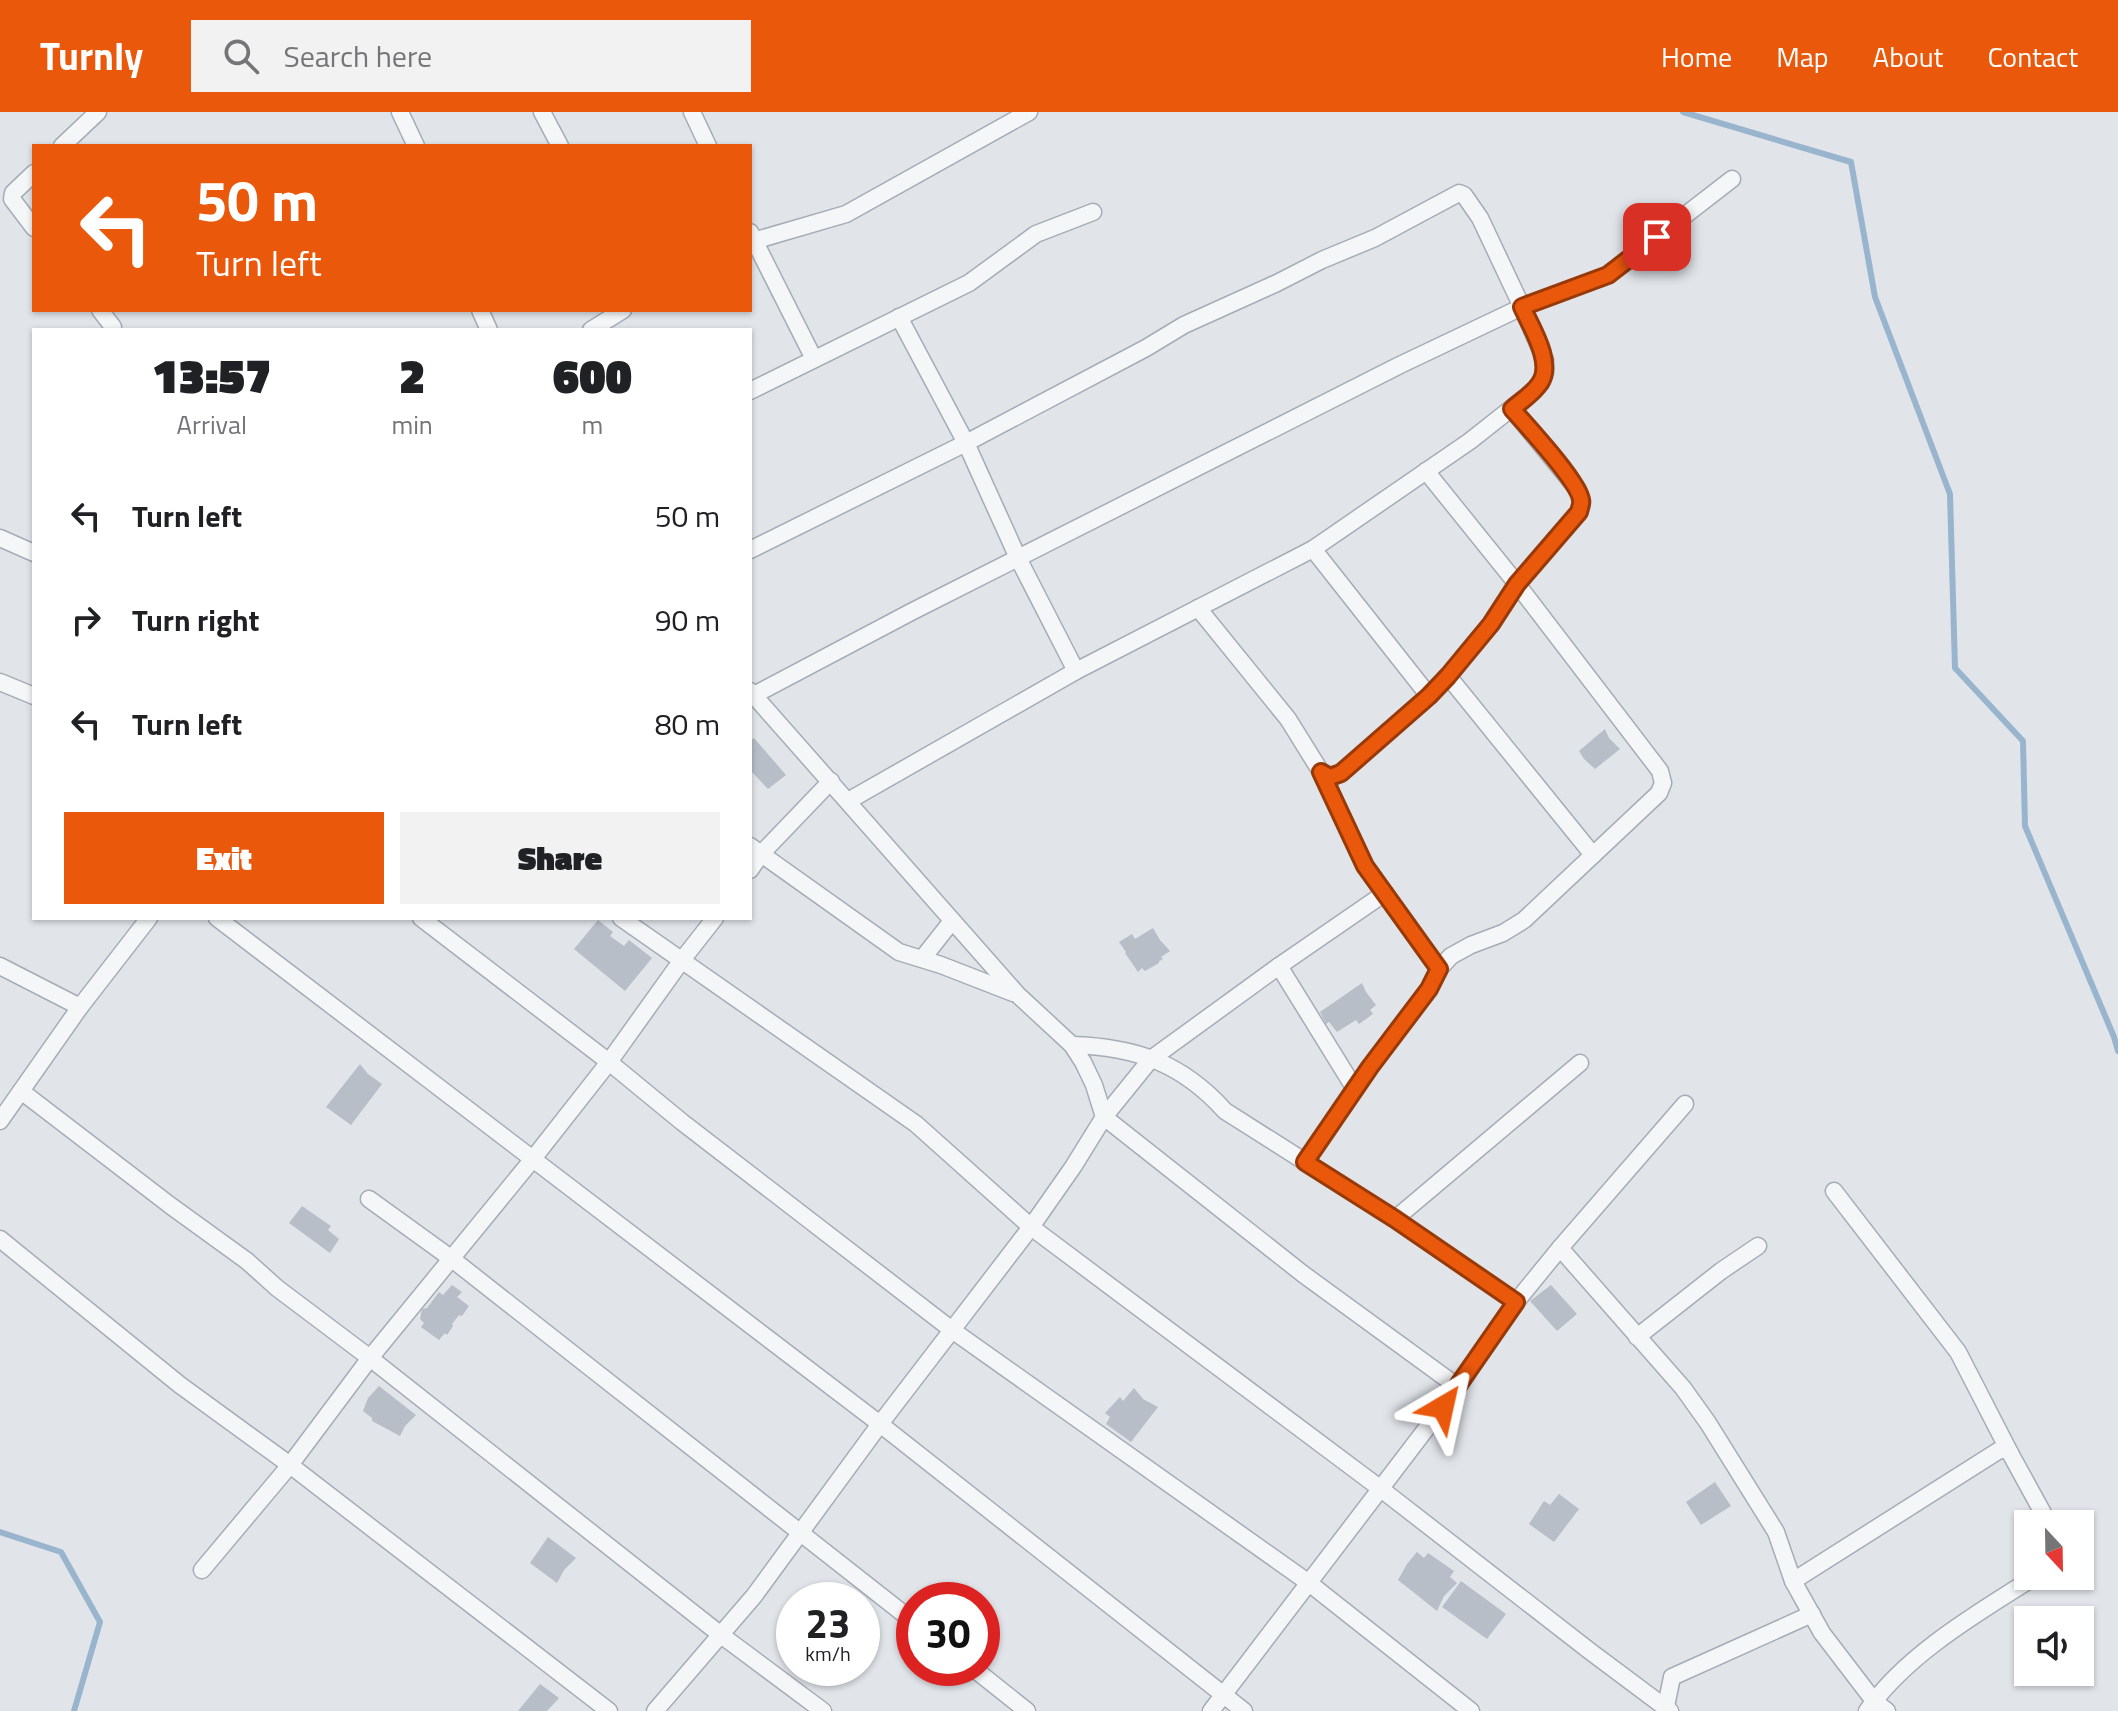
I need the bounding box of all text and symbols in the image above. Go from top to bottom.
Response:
search box [191,20,751,92]
text: Turnly [40,27,143,85]
text: Search here [283,33,432,79]
icon: search [219,34,263,78]
text: Home [1661,35,1732,78]
text: Map [1776,35,1829,78]
text: About [1873,35,1943,78]
text: Contact [1987,35,2078,78]
text: 50 m [196,158,318,243]
icon: left [64,176,168,280]
pin [1623,203,1691,271]
icon: arrive [1635,215,1679,259]
text: Turn left [196,235,322,290]
text: 13:57 [152,339,271,412]
text: 2 [399,339,425,412]
text: 600 [553,339,632,412]
text: Arrival [176,405,247,444]
text: min [391,405,433,444]
text: m [582,405,603,444]
text: Turn left [132,493,242,539]
text: 50 m [655,493,720,539]
icon: left [64,494,108,538]
text: Turn right [132,597,260,643]
text: 90 m [655,597,720,643]
icon: right [64,598,108,642]
text: Turn left [132,701,242,747]
text: 80 m [655,701,720,747]
icon: left [64,702,108,746]
button: Exit [64,812,384,904]
button: Share [400,812,720,904]
position arrow [1401,1365,1485,1449]
north arrow [2014,1510,2094,1590]
map controls [2014,1510,2094,1686]
speed limit sign: 30 [896,1582,1000,1686]
text: 23 [806,1593,850,1654]
button: sound [2014,1606,2094,1686]
text: km/h [805,1638,851,1669]

